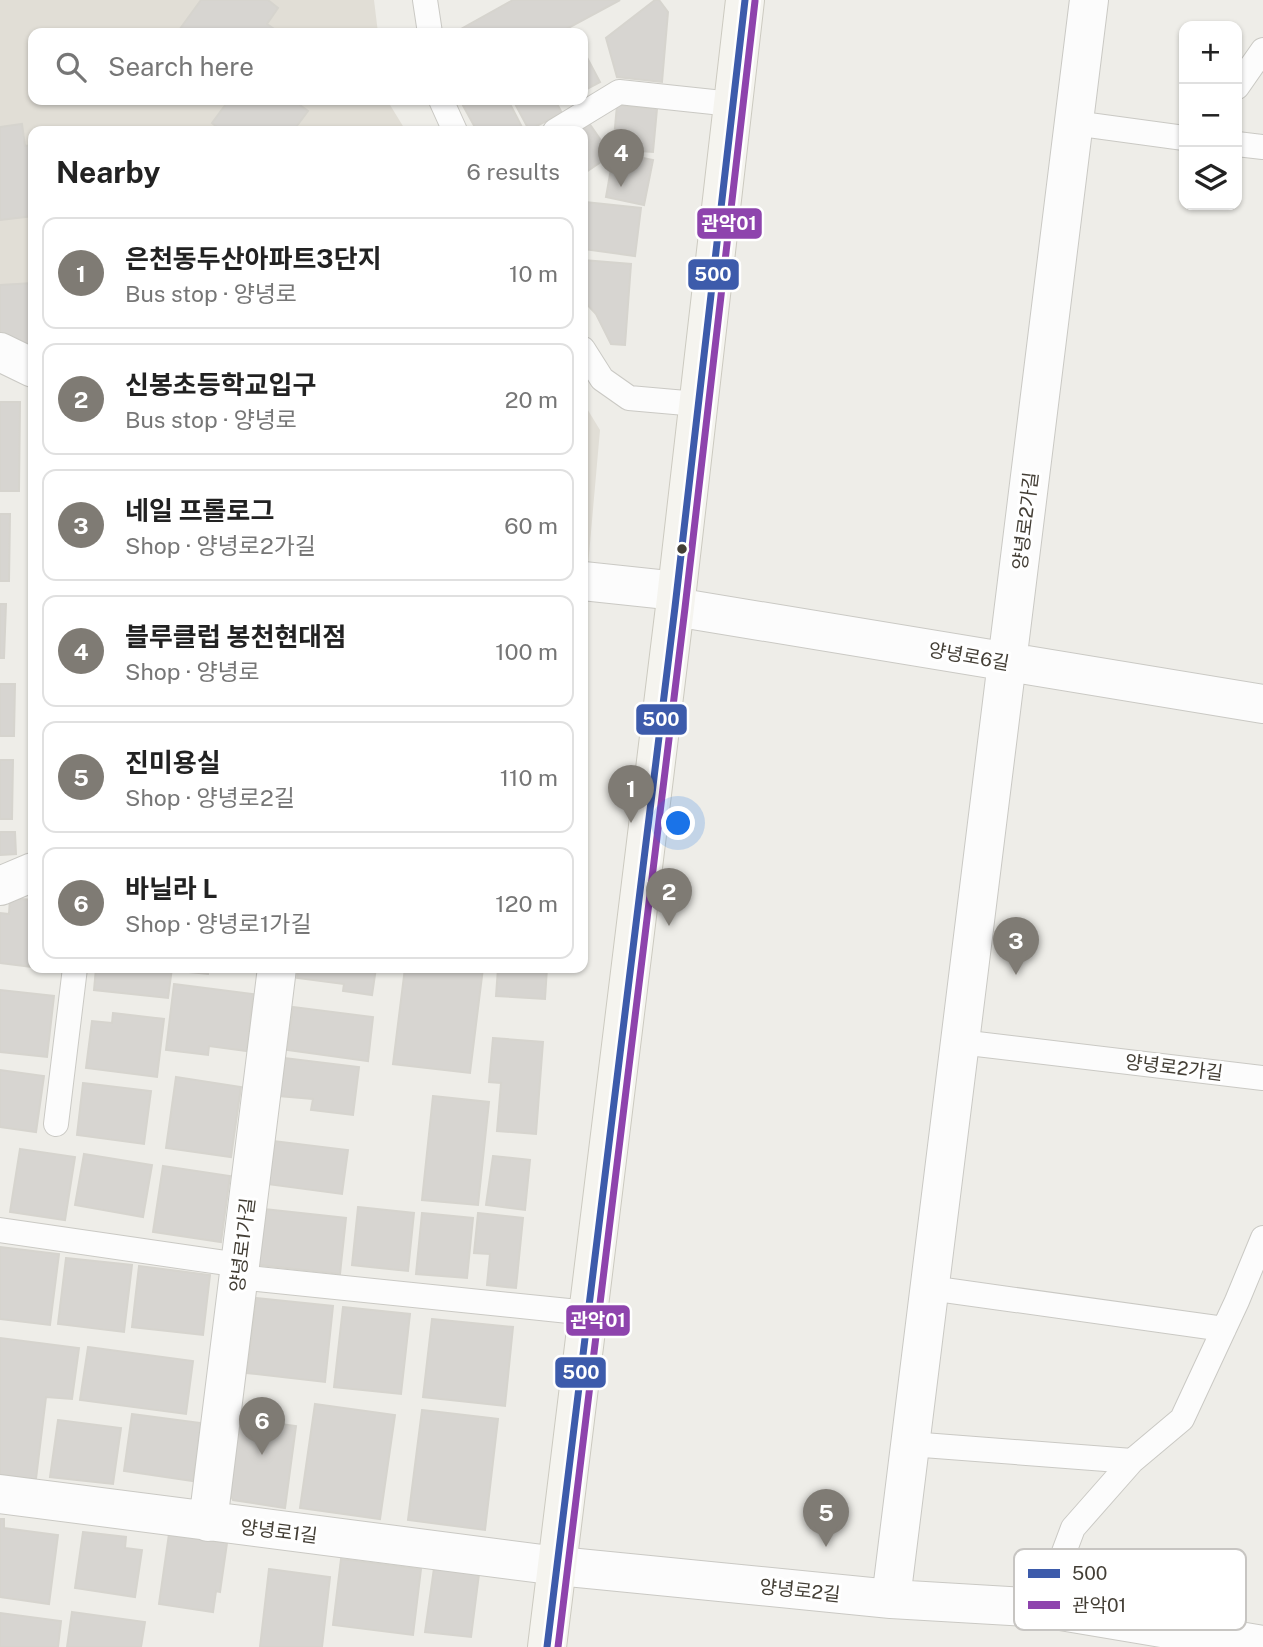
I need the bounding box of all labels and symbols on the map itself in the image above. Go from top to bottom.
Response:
pin: 4 [598,129,644,187]
line badge: 관악01 [696,207,763,240]
text: 관악01 [701,212,757,234]
line badge: 500 [687,258,740,291]
text: 500 [694,263,732,285]
street label: 양녕로2가길 [1008,471,1042,571]
unlabelled marker [675,542,689,556]
street label: 양녕로6길 [927,638,1011,674]
line badge: 500 [635,703,688,736]
text: 500 [642,708,680,730]
pin: 1 [608,765,654,823]
your location [661,806,695,840]
pin: 2 [646,868,692,926]
pin: 3 [993,917,1039,975]
street label: 양녕로2가길 [1124,1050,1224,1084]
street label: 양녕로1가길 [225,1196,259,1294]
line badge: 관악01 [565,1304,631,1337]
text: 관악01 [570,1309,626,1331]
line badge: 500 [554,1356,607,1389]
text: 500 [562,1361,600,1383]
pin: 6 [239,1397,285,1455]
pin: 5 [803,1489,849,1547]
street label: 양녕로1길 [239,1515,319,1547]
legend [1014,1549,1246,1630]
text: 500 [1072,1562,1107,1584]
street label: 양녕로2길 [758,1575,842,1605]
text: 관악01 [1072,1594,1126,1616]

